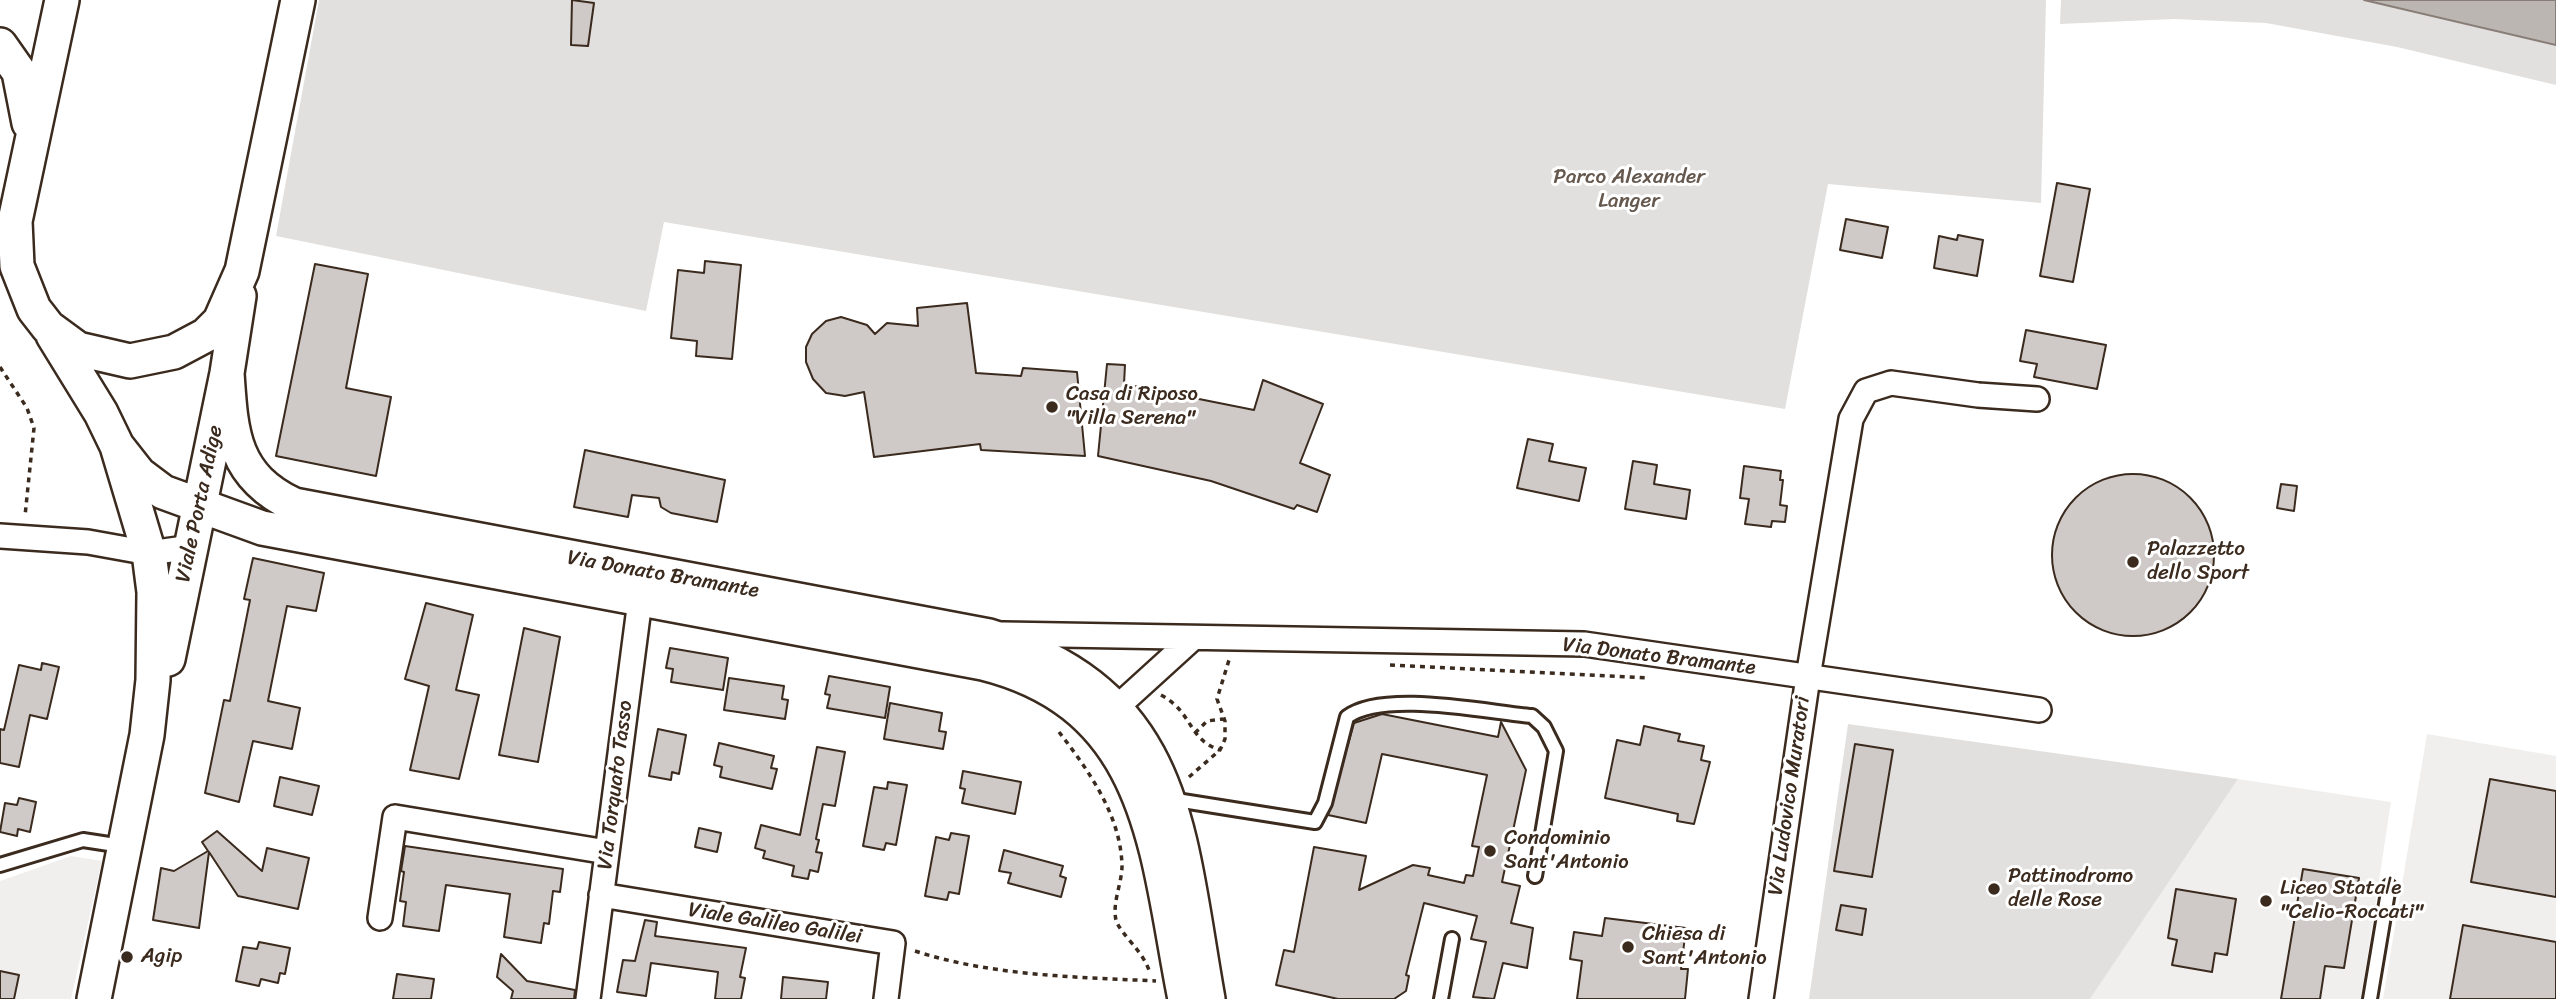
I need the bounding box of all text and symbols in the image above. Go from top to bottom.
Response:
park label: Parco Alexander Langer [1553,165,1705,215]
place label: Casa di Riposo "Villa Serena" [1066,382,1198,432]
marker: Casa di Riposo "Villa Serena" [1044,399,1060,415]
street label: Viale Porta Adige [171,423,229,585]
place label: Palazzetto dello Sport [2147,537,2249,587]
street label: Via Donato Bramante [565,546,761,604]
marker: Palazzetto dello Sport [2125,554,2141,570]
street label: Via Donato Bramante [1561,633,1757,681]
street label: Via Ludovico Muratori [1764,695,1816,897]
street label: Via Torquato Tasso [593,699,639,871]
place label: Condominio Sant'Antonio [1504,826,1629,876]
marker: Condominio Sant'Antonio [1482,843,1498,859]
place label: Pattinodromo delle Rose [2008,864,2133,914]
place label: Liceo Statale "Celio-Roccati" [2280,876,2423,926]
marker: Pattinodromo delle Rose [1986,881,2002,897]
marker: Liceo Statale "Celio-Roccati" [2258,893,2274,909]
street label: Viale Galileo Galilei [686,898,864,950]
place label: Chiesa di Sant'Antonio [1642,922,1767,972]
marker: Chiesa di Sant'Antonio [1620,939,1636,955]
place label: Agip [141,944,182,970]
marker: Agip [119,949,135,965]

